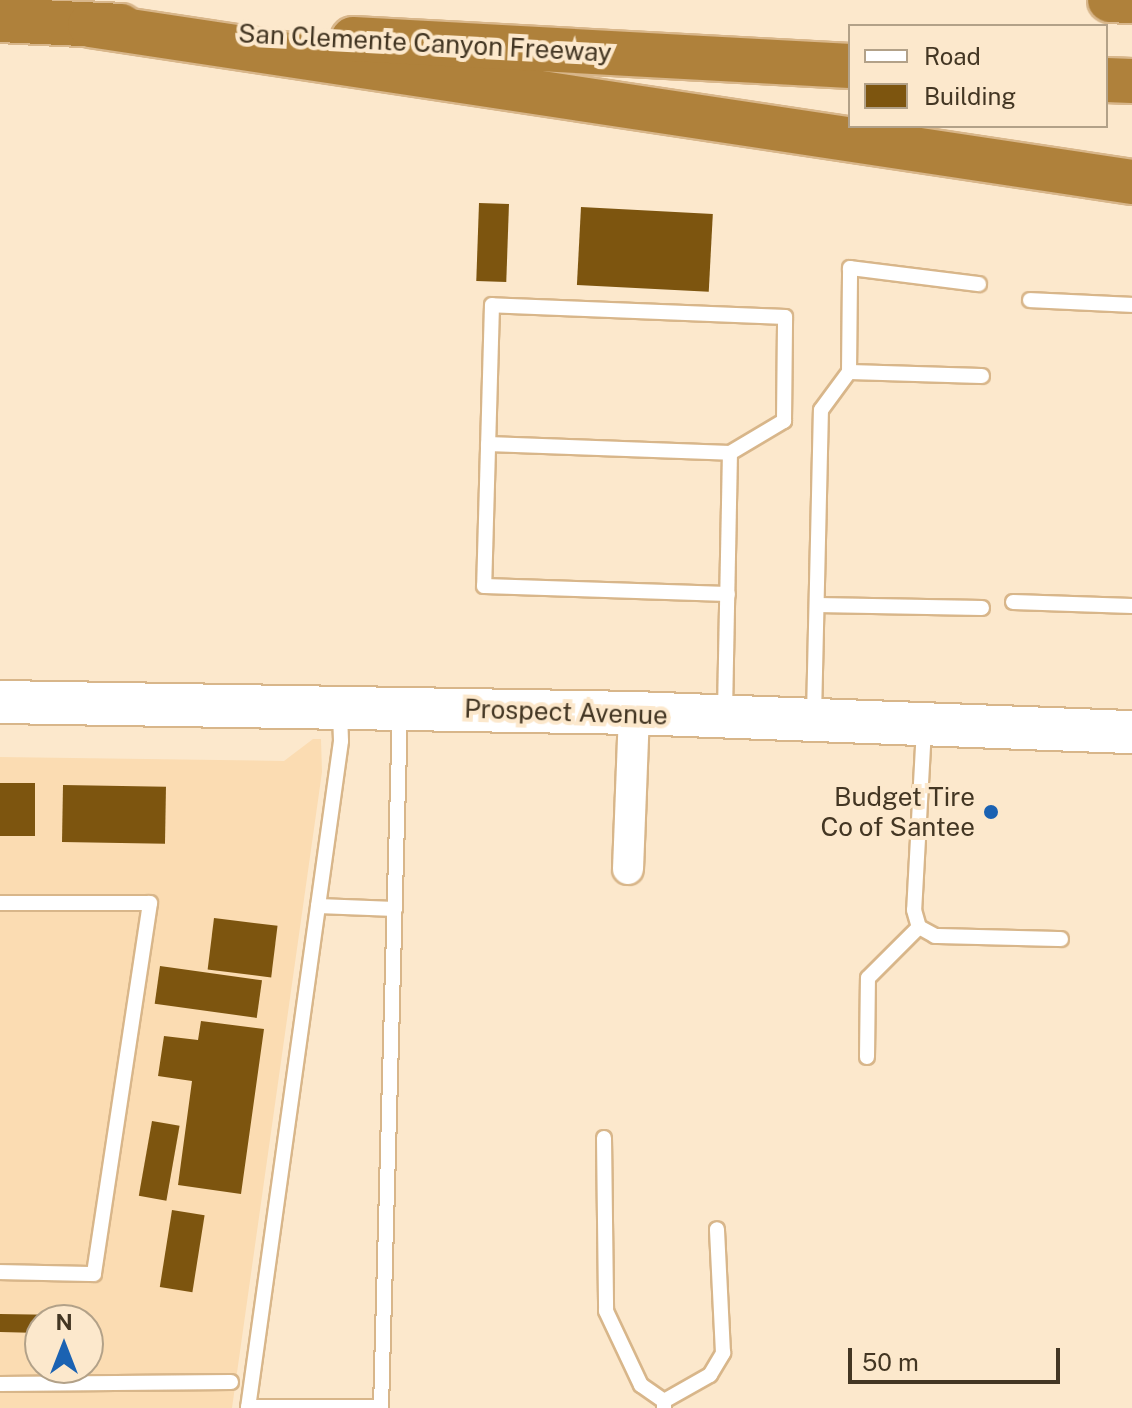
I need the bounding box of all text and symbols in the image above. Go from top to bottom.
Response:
street label: San Clemente Canyon Freeway [237,18,613,68]
legend [848,24,1108,128]
text: Road [924,42,981,70]
text: Building [924,82,1016,110]
street label: Prospect Avenue [464,693,668,731]
place label: Budget Tire Co of Santee [820,781,975,842]
marker: Budget Tire Co of Santee [982,803,1000,821]
north arrow [24,1304,104,1384]
text: N [55,1309,73,1335]
scale bar [852,1332,1064,1382]
text: 50 m [862,1348,919,1376]

